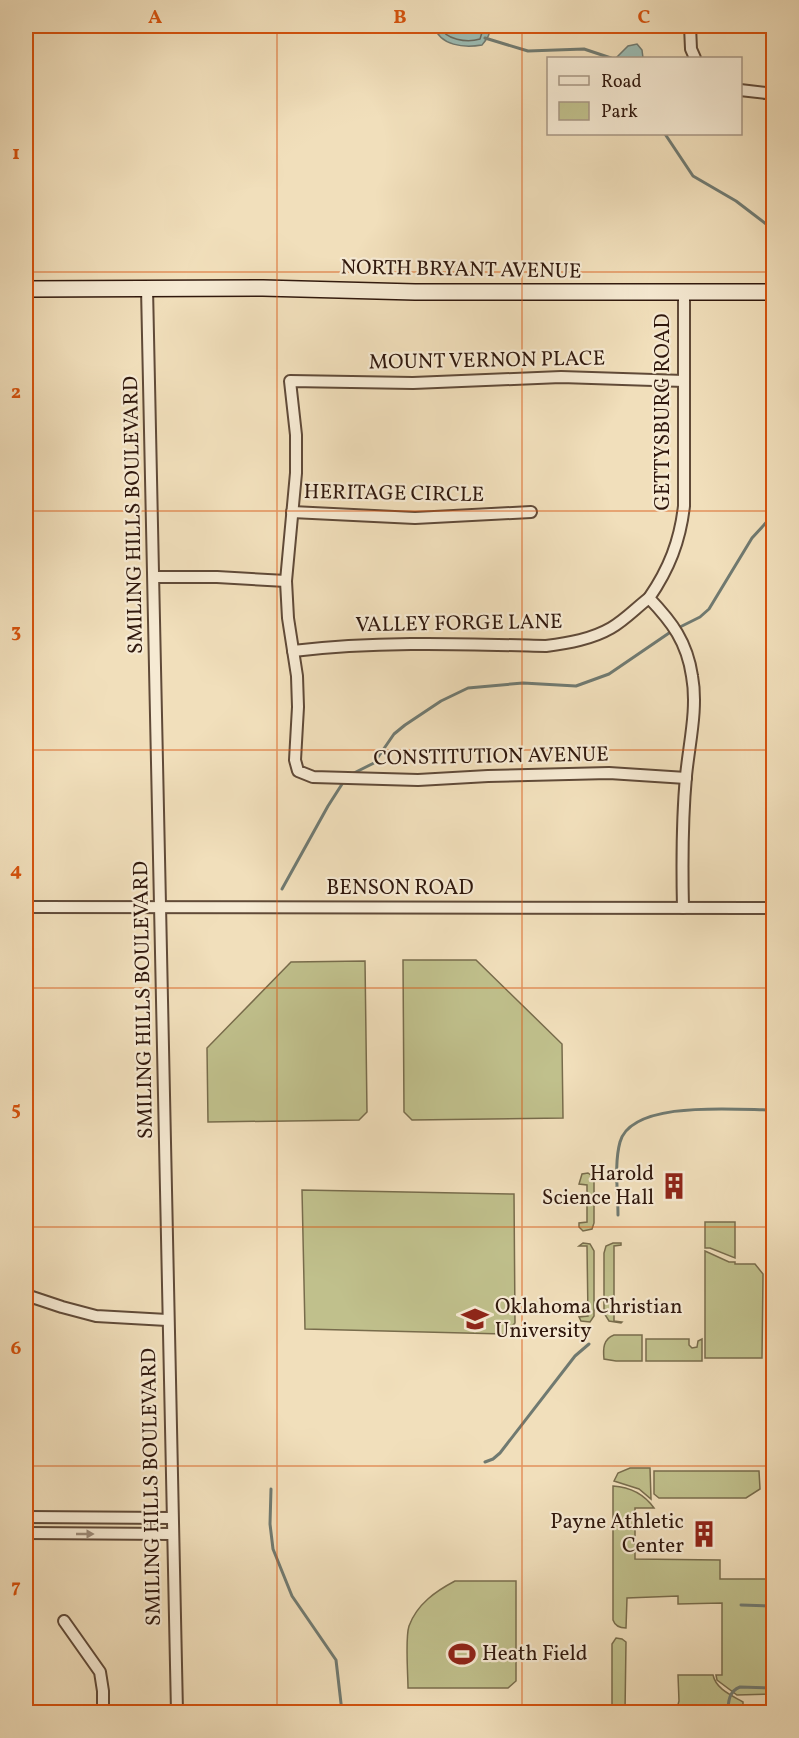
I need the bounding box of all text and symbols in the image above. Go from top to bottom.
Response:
text: A [148,4,162,32]
text: B [393,4,407,32]
text: C [638,4,651,32]
legend [547,57,742,135]
text: Road [601,70,642,95]
text: Park [601,100,638,125]
text: 1 [12,140,20,168]
street label: NORTH BRYANT AVENUE [340,253,582,287]
street label: GETTYSBURG ROAD [649,313,678,511]
street label: MOUNT VERNON PLACE [368,344,606,378]
street label: SMILING HILLS BOULEVARD [117,376,151,654]
text: 2 [11,379,21,407]
street label: HERITAGE CIRCLE [303,478,485,510]
street label: VALLEY FORGE LANE [355,608,563,640]
text: 3 [11,618,21,646]
street label: CONSTITUTION AVENUE [373,740,609,774]
text: 4 [10,857,22,885]
street label: SMILING HILLS BOULEVARD [127,861,161,1139]
street label: BENSON ROAD [326,874,474,903]
text: 5 [11,1096,21,1124]
place label: Harold Science Hall [542,1160,654,1213]
building icon: Harold Science Hall [659,1171,689,1201]
place label: Oklahoma Christian University [495,1293,683,1346]
school or university icon: Oklahoma Christian University [460,1304,490,1334]
text: 6 [11,1335,22,1363]
street label: SMILING HILLS BOULEVARD [135,1348,169,1626]
place label: Payne Athletic Center [550,1508,684,1561]
building icon: Payne Athletic Center [689,1519,719,1549]
one-way arrow [75,1529,94,1539]
text: 7 [11,1573,21,1601]
sports icon: Heath Field [447,1639,477,1669]
place label: Heath Field [482,1640,588,1669]

